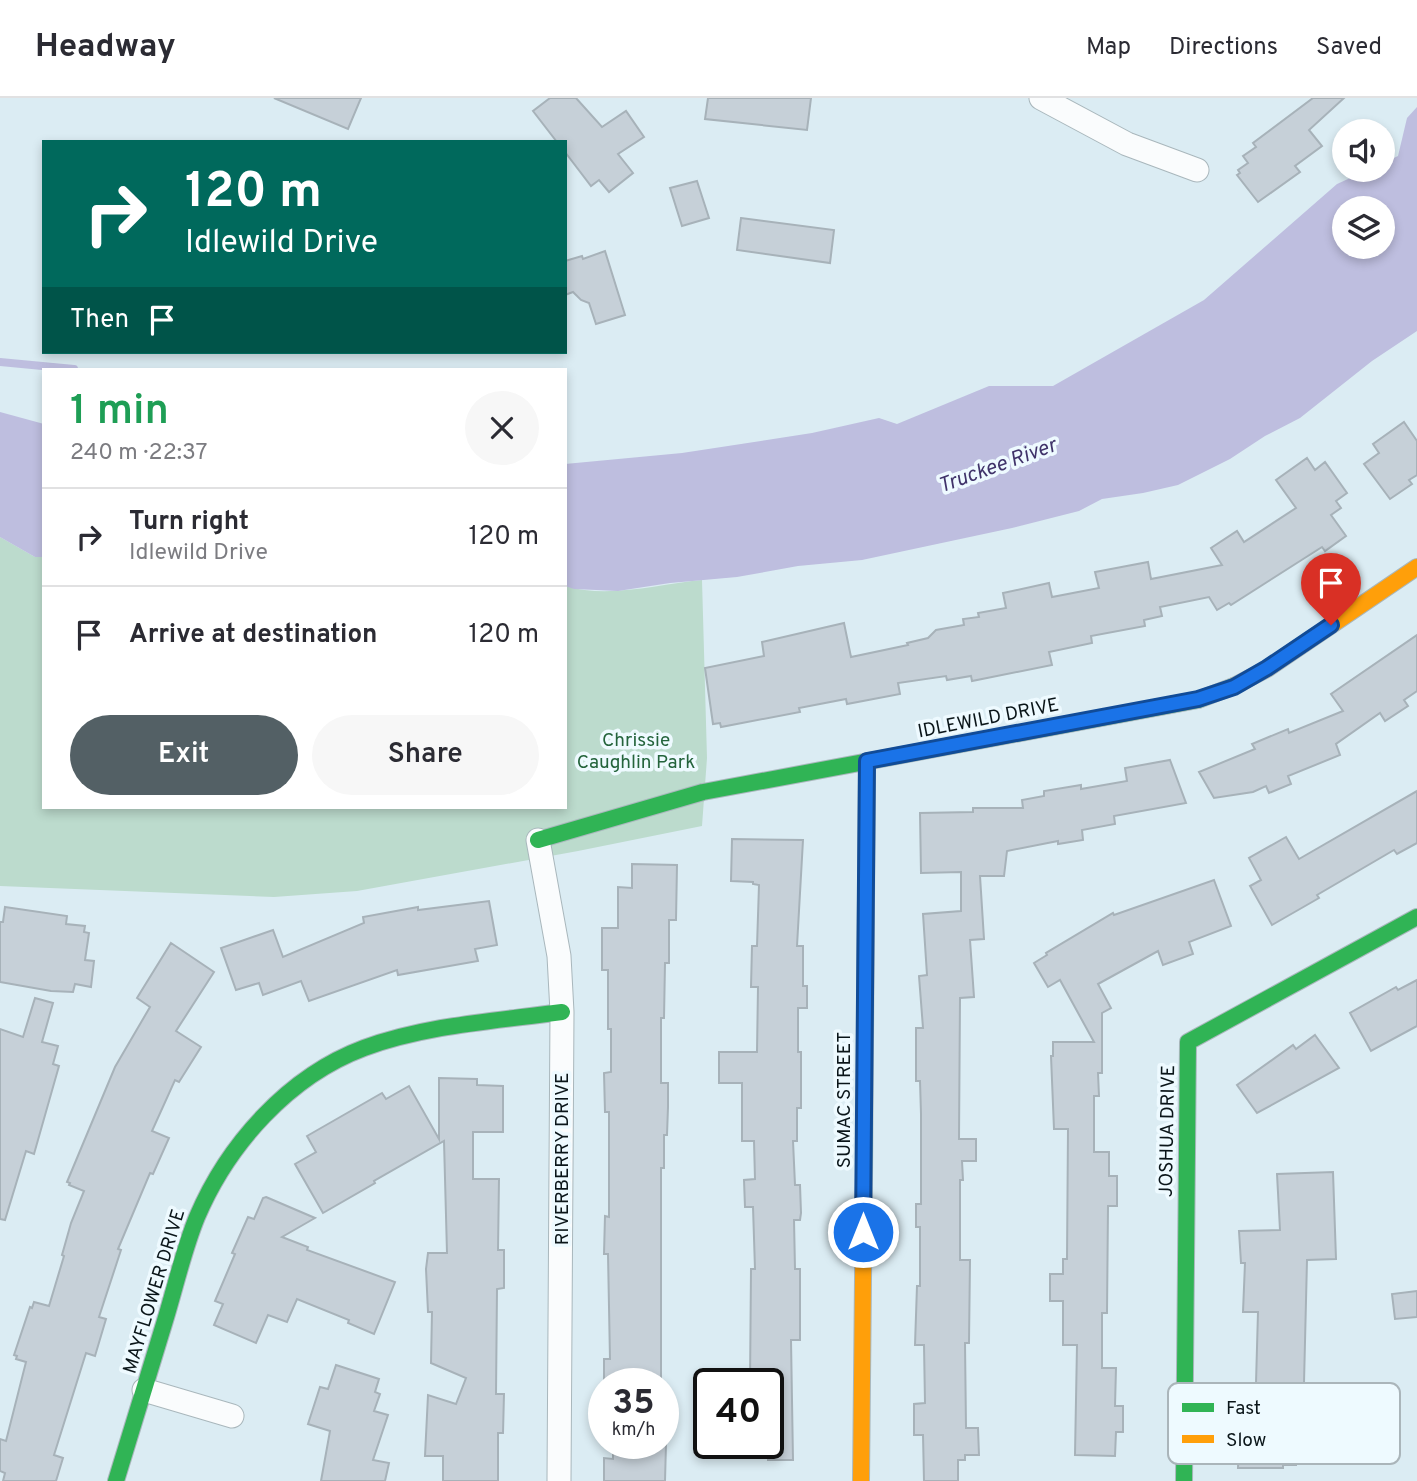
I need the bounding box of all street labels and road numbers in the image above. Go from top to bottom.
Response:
street label: IDLEWILD DRIVE [916,694,1061,744]
street label: SUMAC STREET [833,1032,857,1168]
street label: JOSHUA DRIVE [1155,1065,1181,1197]
street label: RIVERBERRY DRIVE [551,1073,575,1245]
street label: MAYFLOWER DRIVE [118,1206,191,1377]

